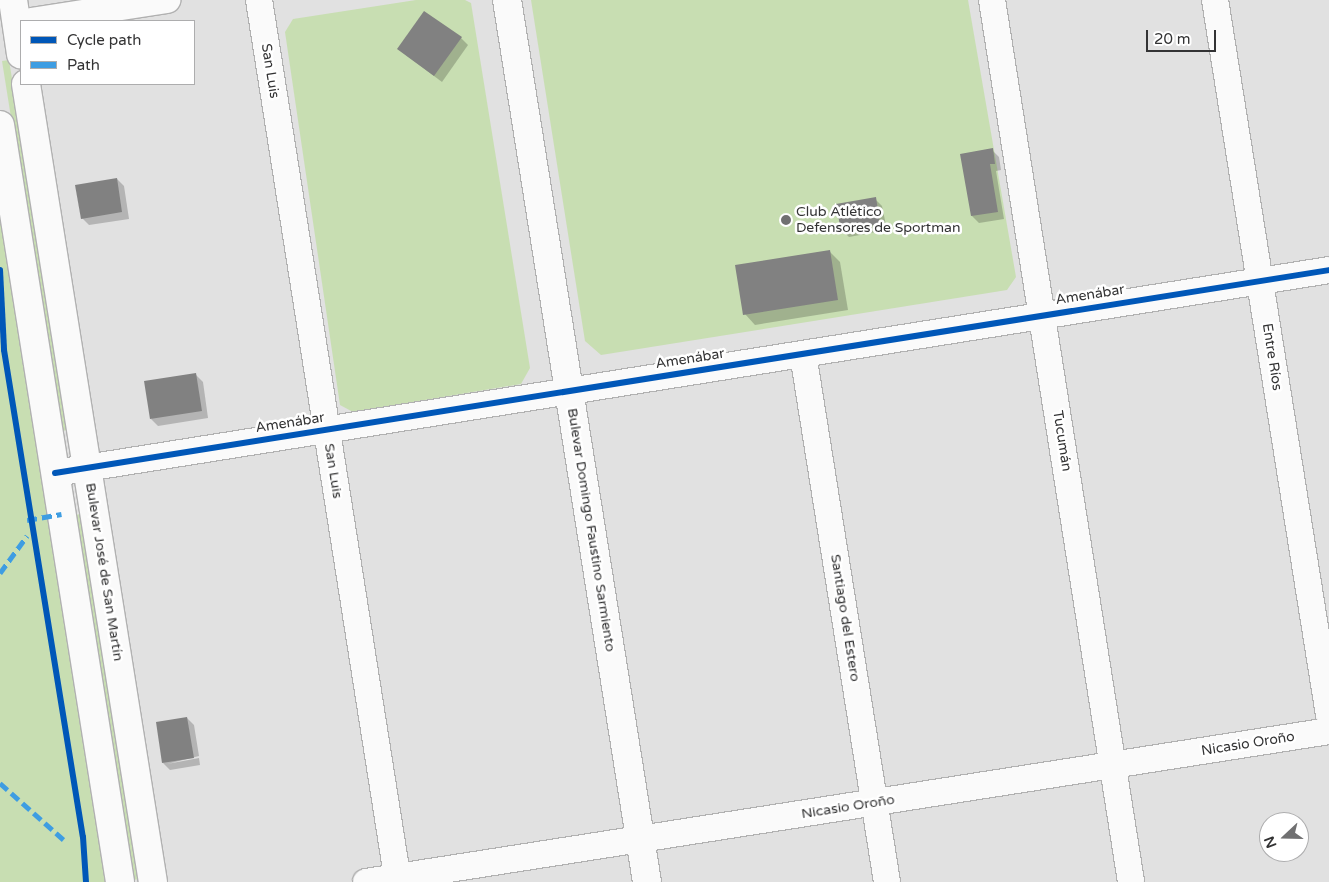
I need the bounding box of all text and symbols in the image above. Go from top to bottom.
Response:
legend [20,20,195,85]
scale bar [1149,20,1219,52]
text: 20 m [1154,30,1191,48]
text: Cycle path [67,31,141,49]
street label: San Luis [257,42,283,100]
text: Path [67,56,100,74]
place label: Club Atlético Defensores de Sportman [796,204,960,236]
marker: Club Atlético Defensores de Sportman [780,214,792,226]
street label: Amenábar [1054,281,1126,309]
street label: Entre Ríos [1258,322,1286,392]
street label: Amenábar [654,345,726,373]
street label: Bulevar Domingo Faustino Sarmiento [563,407,619,653]
street label: Amenábar [254,409,326,437]
street label: Tucumán [1049,409,1075,473]
street label: San Luis [320,442,346,500]
street label: Bulevar José de San Martín [82,482,126,662]
street label: Santiago del Estero [827,553,863,683]
street label: Nicasio Oroño [1200,728,1296,760]
street label: Nicasio Oroño [800,791,896,823]
north arrow [1259,812,1309,862]
text: N [1261,834,1280,850]

